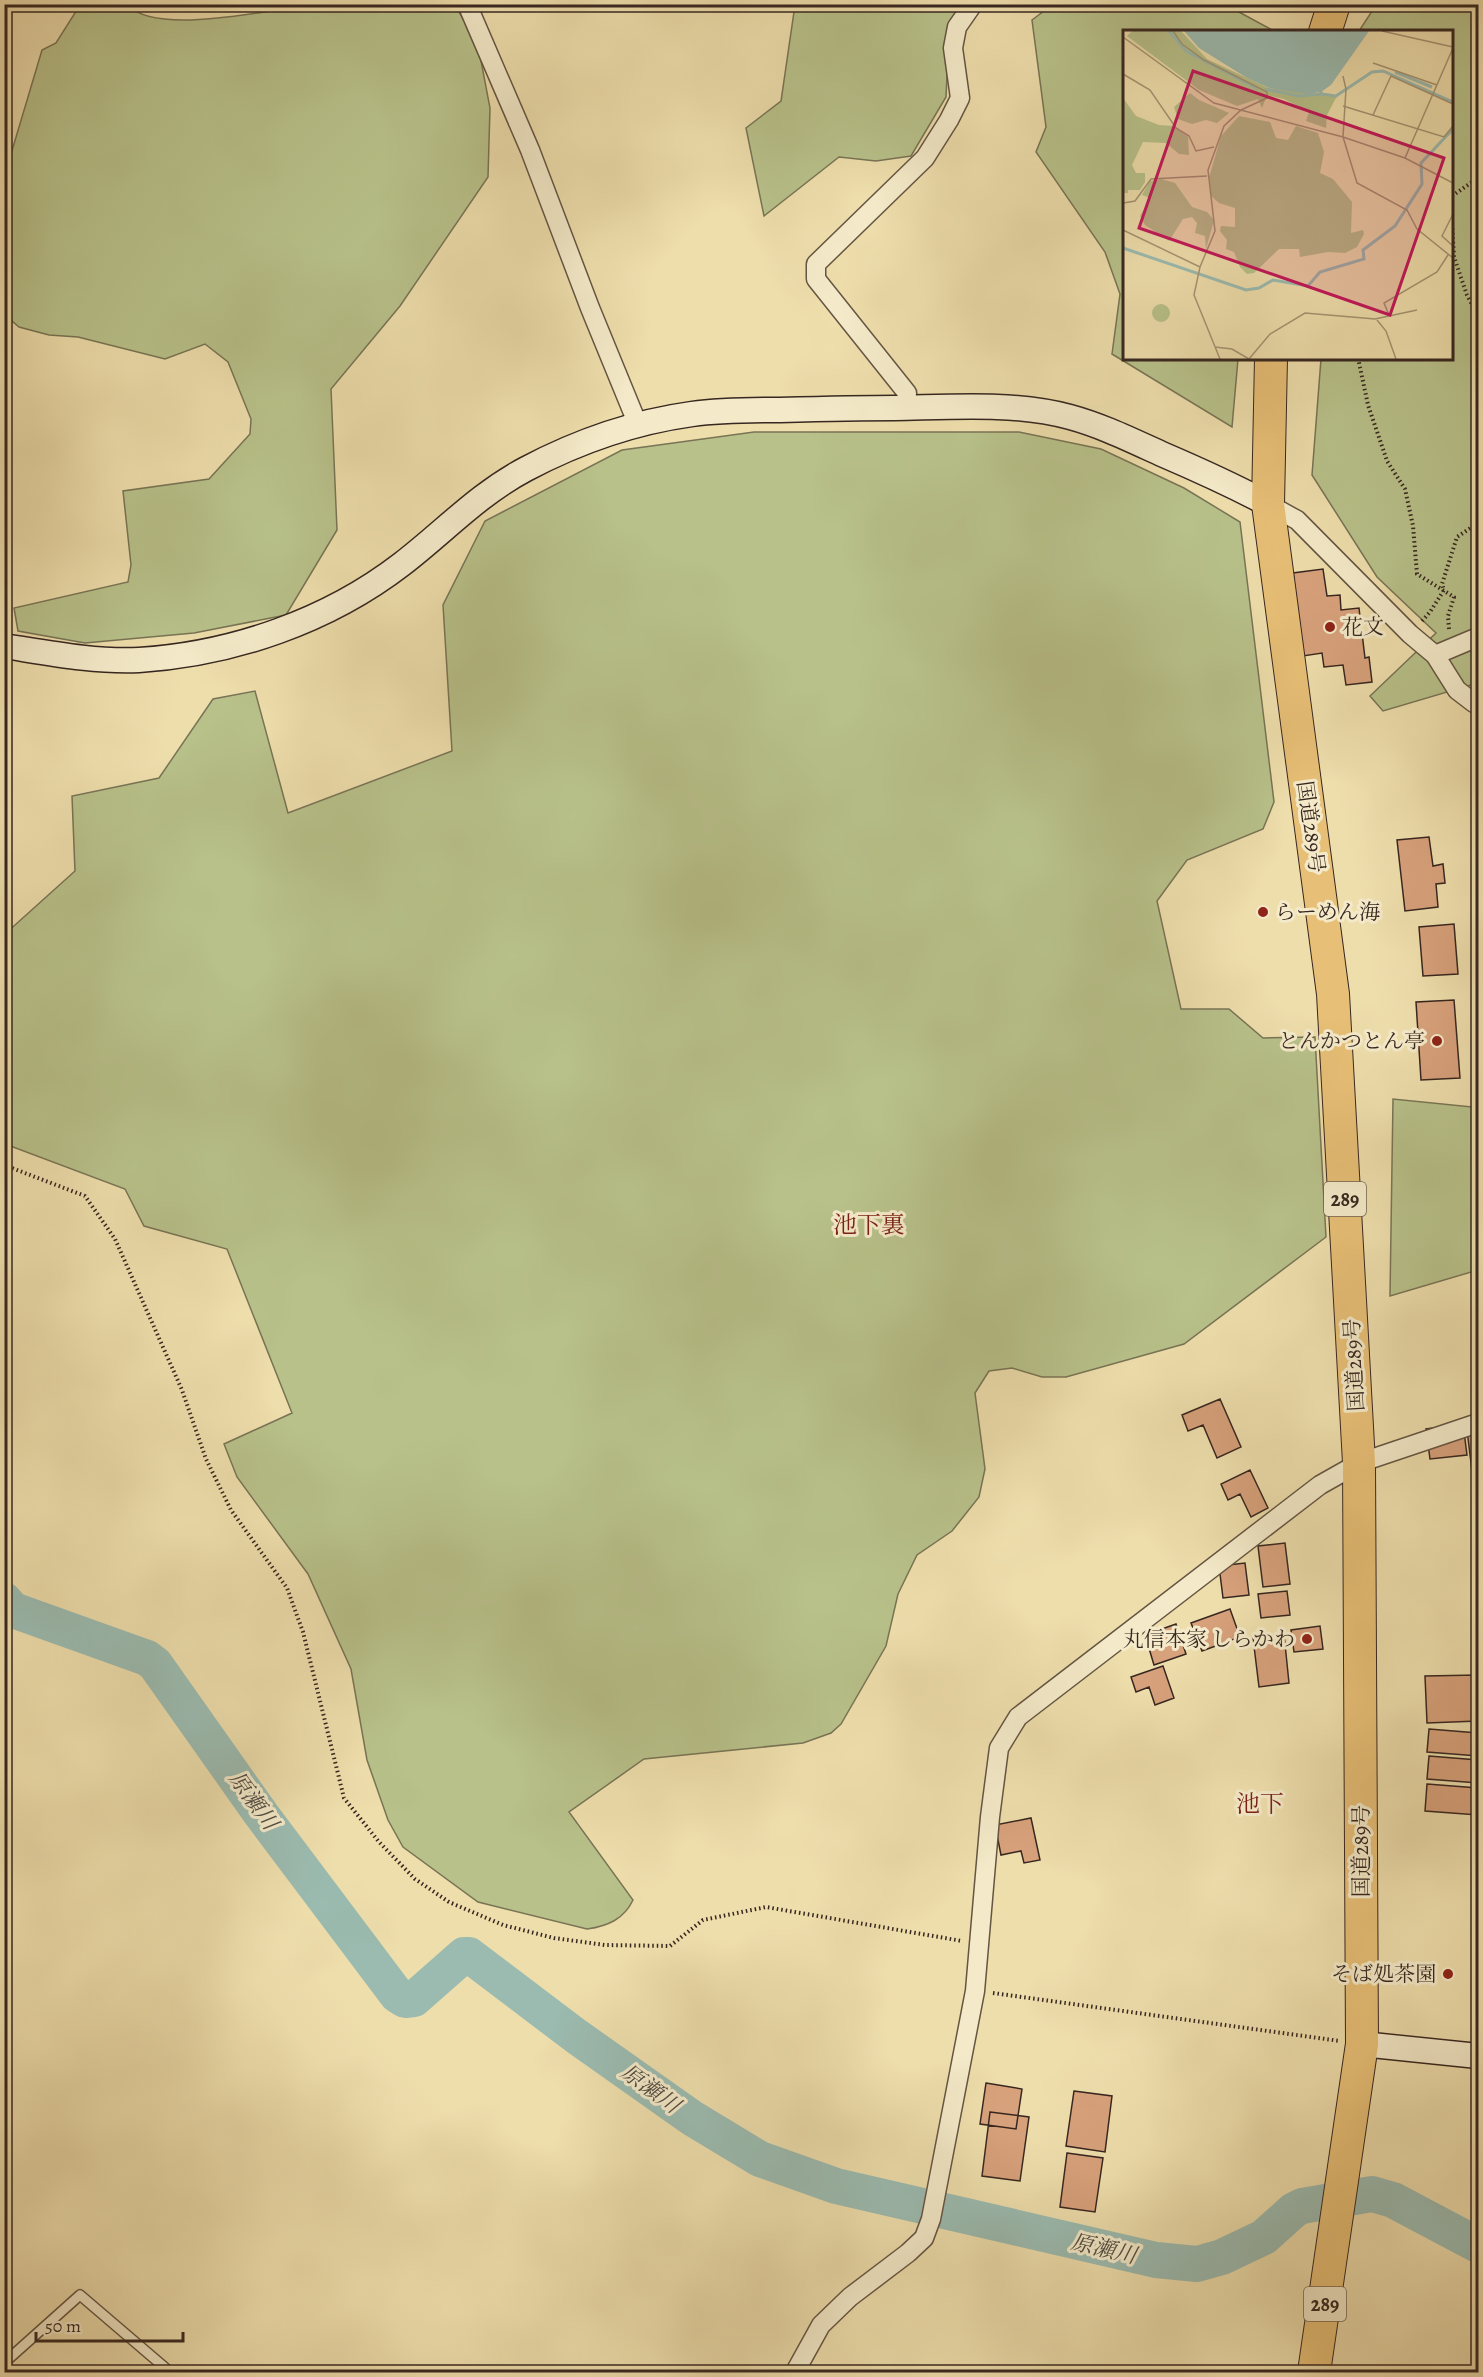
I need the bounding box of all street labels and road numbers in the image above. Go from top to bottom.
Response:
street label: 国道289号 [1291,779,1331,875]
road number: 289 [1324,1182,1366,1216]
street label: 国道289号 [1338,1318,1370,1412]
street label: 国道289号 [1347,1805,1375,1897]
road number: 289 [1304,2287,1346,2321]

